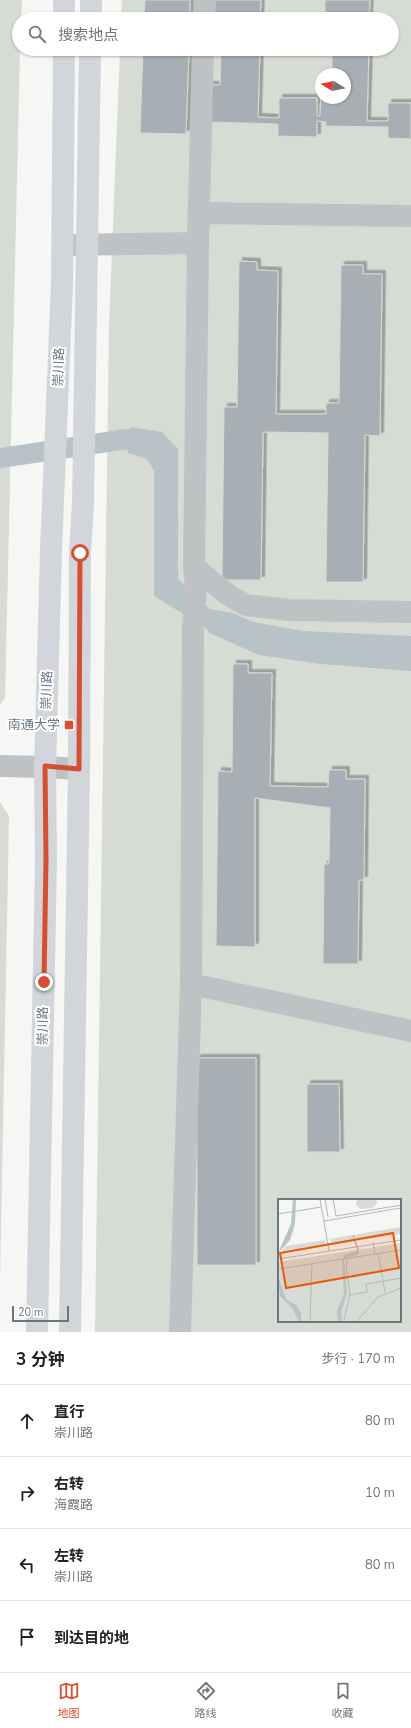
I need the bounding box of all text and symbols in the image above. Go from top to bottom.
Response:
search box [12,12,399,56]
icon: search [26,23,48,45]
text: 搜索地点 [58,25,118,45]
north arrow [315,68,351,104]
street label: 崇川路 [49,347,69,387]
route start [71,544,89,562]
street label: 崇川路 [37,670,57,710]
place label: 南通大学 [8,716,60,734]
marker: 南通大学 [63,719,75,731]
route end [35,973,53,991]
street label: 崇川路 [34,1006,52,1046]
inset map [278,1199,401,1322]
scale bar [12,1304,69,1323]
text: 20 m [18,1305,43,1320]
text: 3 分钟 [16,1348,65,1371]
text: 步行 · 170 m [321,1350,395,1368]
text: 直行 [54,1402,84,1422]
icon: ahead [16,1410,38,1432]
text: 80 m [365,1412,395,1430]
text: 崇川路 [54,1424,93,1442]
text: 右转 [54,1474,84,1494]
icon: right [16,1482,38,1504]
text: 10 m [365,1484,395,1502]
text: 海霞路 [54,1496,93,1514]
text: 左转 [54,1546,84,1566]
icon: left [16,1554,38,1576]
text: 80 m [365,1556,395,1574]
text: 崇川路 [54,1568,93,1586]
icon: arrive [16,1626,38,1648]
text: 到达目的地 [54,1628,129,1648]
tab: 地图 [58,1680,80,1721]
tab: 路线 [195,1680,217,1721]
tab: 收藏 [332,1680,354,1721]

